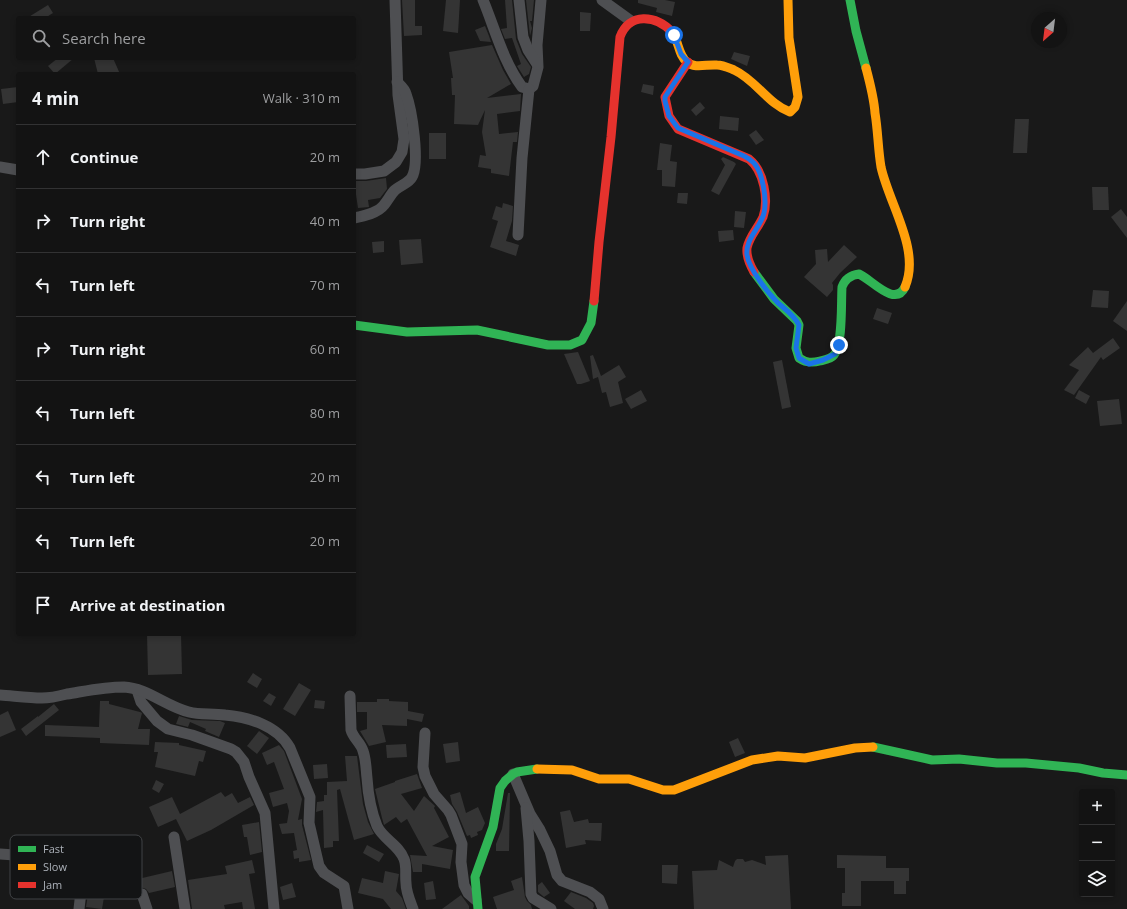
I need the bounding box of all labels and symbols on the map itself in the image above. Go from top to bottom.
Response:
north arrow [1031,12,1067,48]
route start [665,26,683,44]
route end [830,336,848,354]
legend [10,835,142,899]
text: Fast [43,841,64,856]
text: Slow [43,859,67,874]
text: Jam [42,877,62,892]

